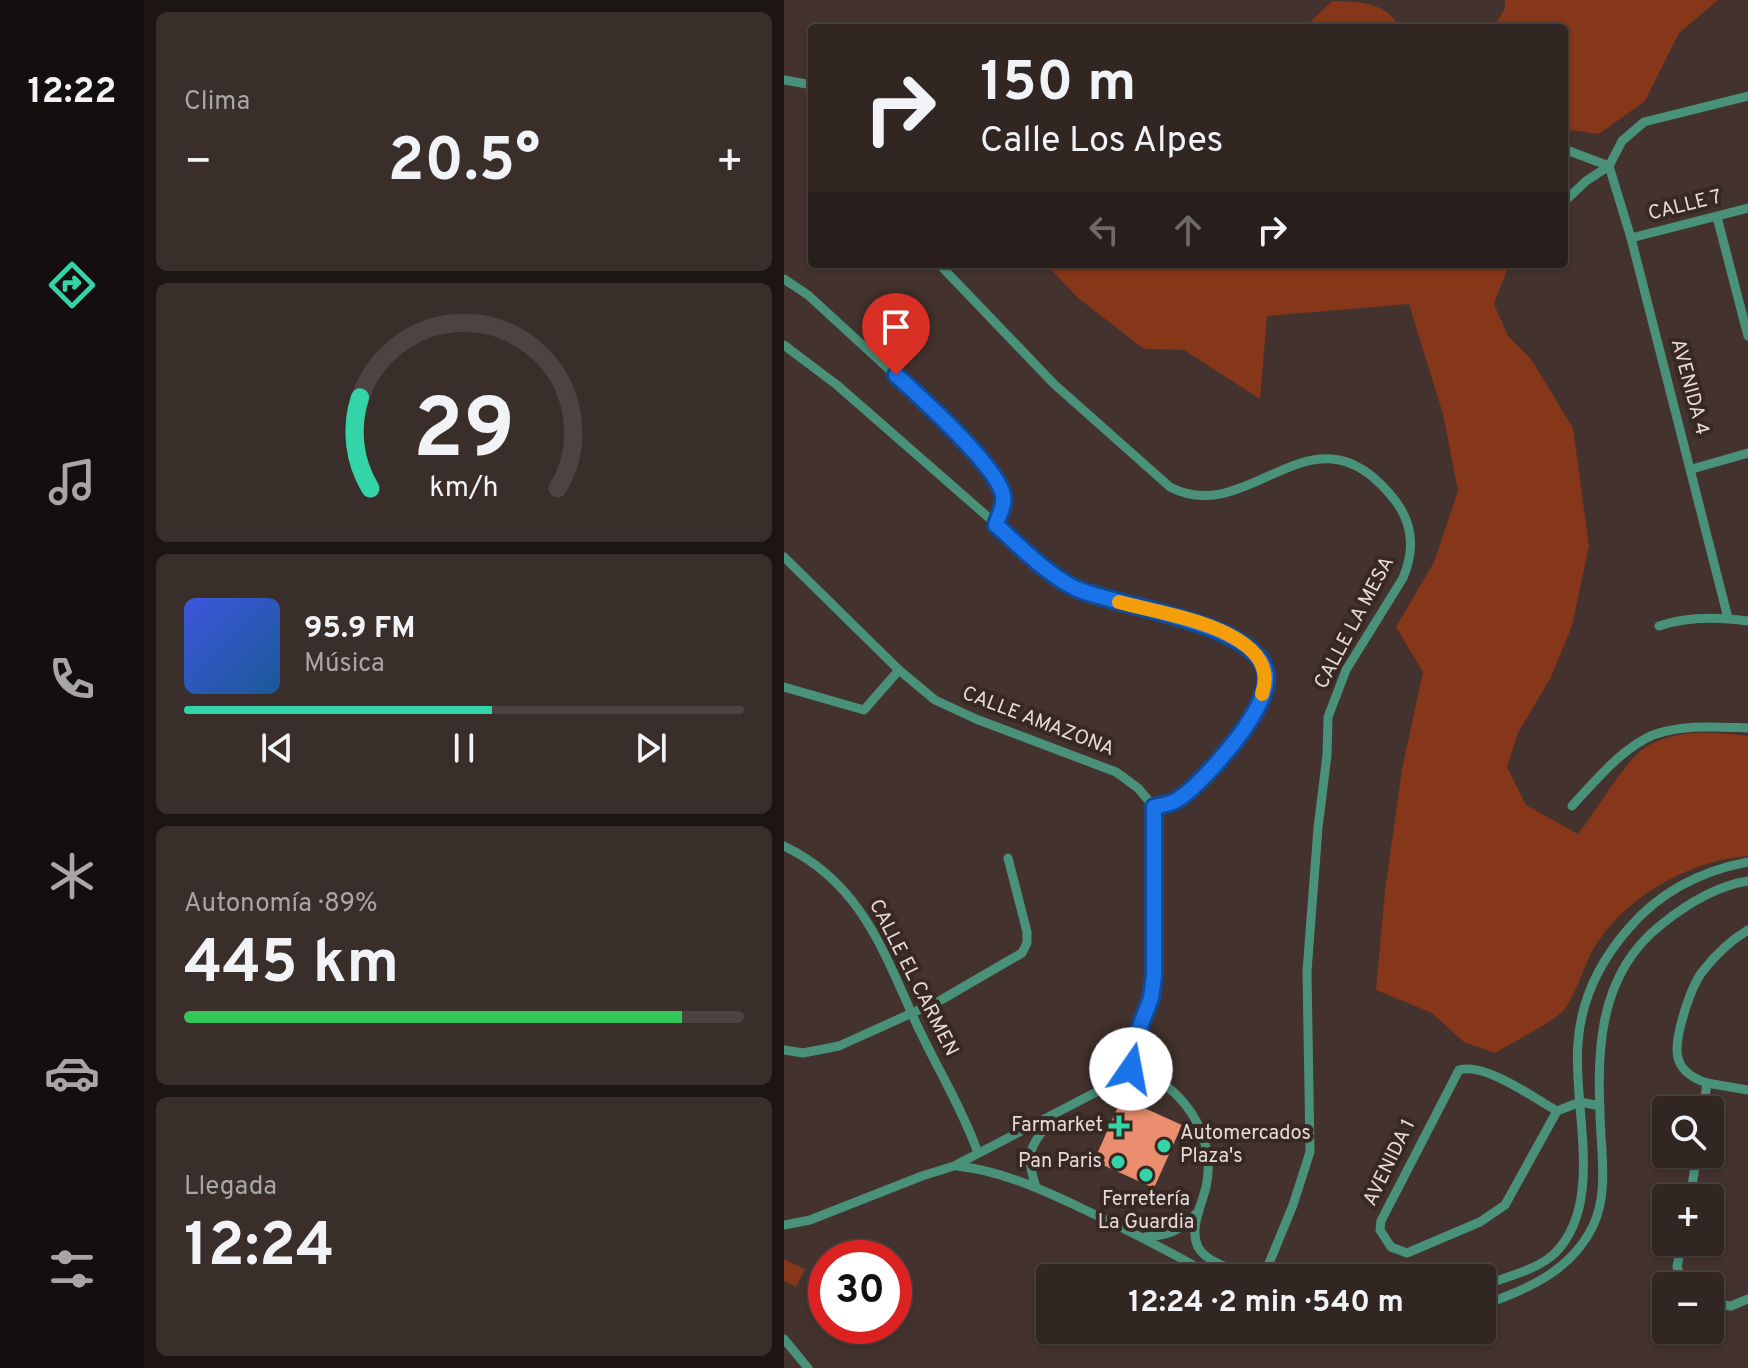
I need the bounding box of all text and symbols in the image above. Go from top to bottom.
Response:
text: 150 m [980,50,1136,120]
icon: right [848,56,952,160]
text: 12:22 [27,70,117,116]
text: Clima [184,86,250,119]
text: Calle Los Alpes [980,119,1223,165]
text: 20.5° [388,126,540,202]
text: − [184,136,212,192]
text: + [716,136,744,192]
street label: CALLE 7 [1646,184,1724,228]
icon: left [1082,208,1126,252]
icon: ahead [1166,208,1210,252]
icon: right [1250,208,1294,252]
icon: directions [44,257,100,313]
pin [862,293,930,375]
icon: arrive [874,305,918,349]
street label: AVENIDA 4 [1664,336,1714,438]
text: 29 [413,381,515,486]
icon: music [44,454,100,510]
text: km/h [429,471,499,507]
street label: CALLE LA MESA [1309,552,1401,694]
text: 95.9 FM [304,611,416,648]
text: Música [304,648,385,681]
icon: phone [44,651,100,707]
street label: CALLE AMAZONA [958,681,1118,763]
icon: previous [255,726,299,770]
icon: pause [442,726,486,770]
icon: next [629,726,673,770]
icon: climate [44,848,100,904]
text: Autonomía · 89% [184,888,378,921]
street label: CALLE EL CARMEN [862,895,964,1061]
text: 445 km [184,928,399,1004]
position arrow [1089,1027,1173,1111]
icon: car [44,1045,100,1101]
map controls [1652,1096,1724,1344]
button: search [1652,1096,1724,1168]
place label: Farmarket [1011,1113,1103,1139]
street label: AVENIDA 1 [1358,1115,1422,1211]
marker: Farmarket [1110,1117,1128,1135]
place label: Automercados Plaza's [1180,1121,1311,1170]
marker: Automercados Plaza's [1155,1137,1173,1155]
place label: Pan Paris [1018,1149,1102,1175]
marker: Pan Paris [1109,1153,1127,1171]
marker: Ferretería La Guardia [1137,1166,1155,1184]
text: Llegada [184,1171,277,1204]
button: + [1652,1184,1724,1256]
place label: Ferretería La Guardia [1098,1187,1194,1236]
text: 12:24 [184,1211,335,1287]
speed limit sign: 30 [808,1240,912,1344]
icon: filters [44,1241,100,1297]
button: − [1652,1272,1724,1344]
text: 12:24 · 2 min · 540 m [1128,1285,1404,1322]

